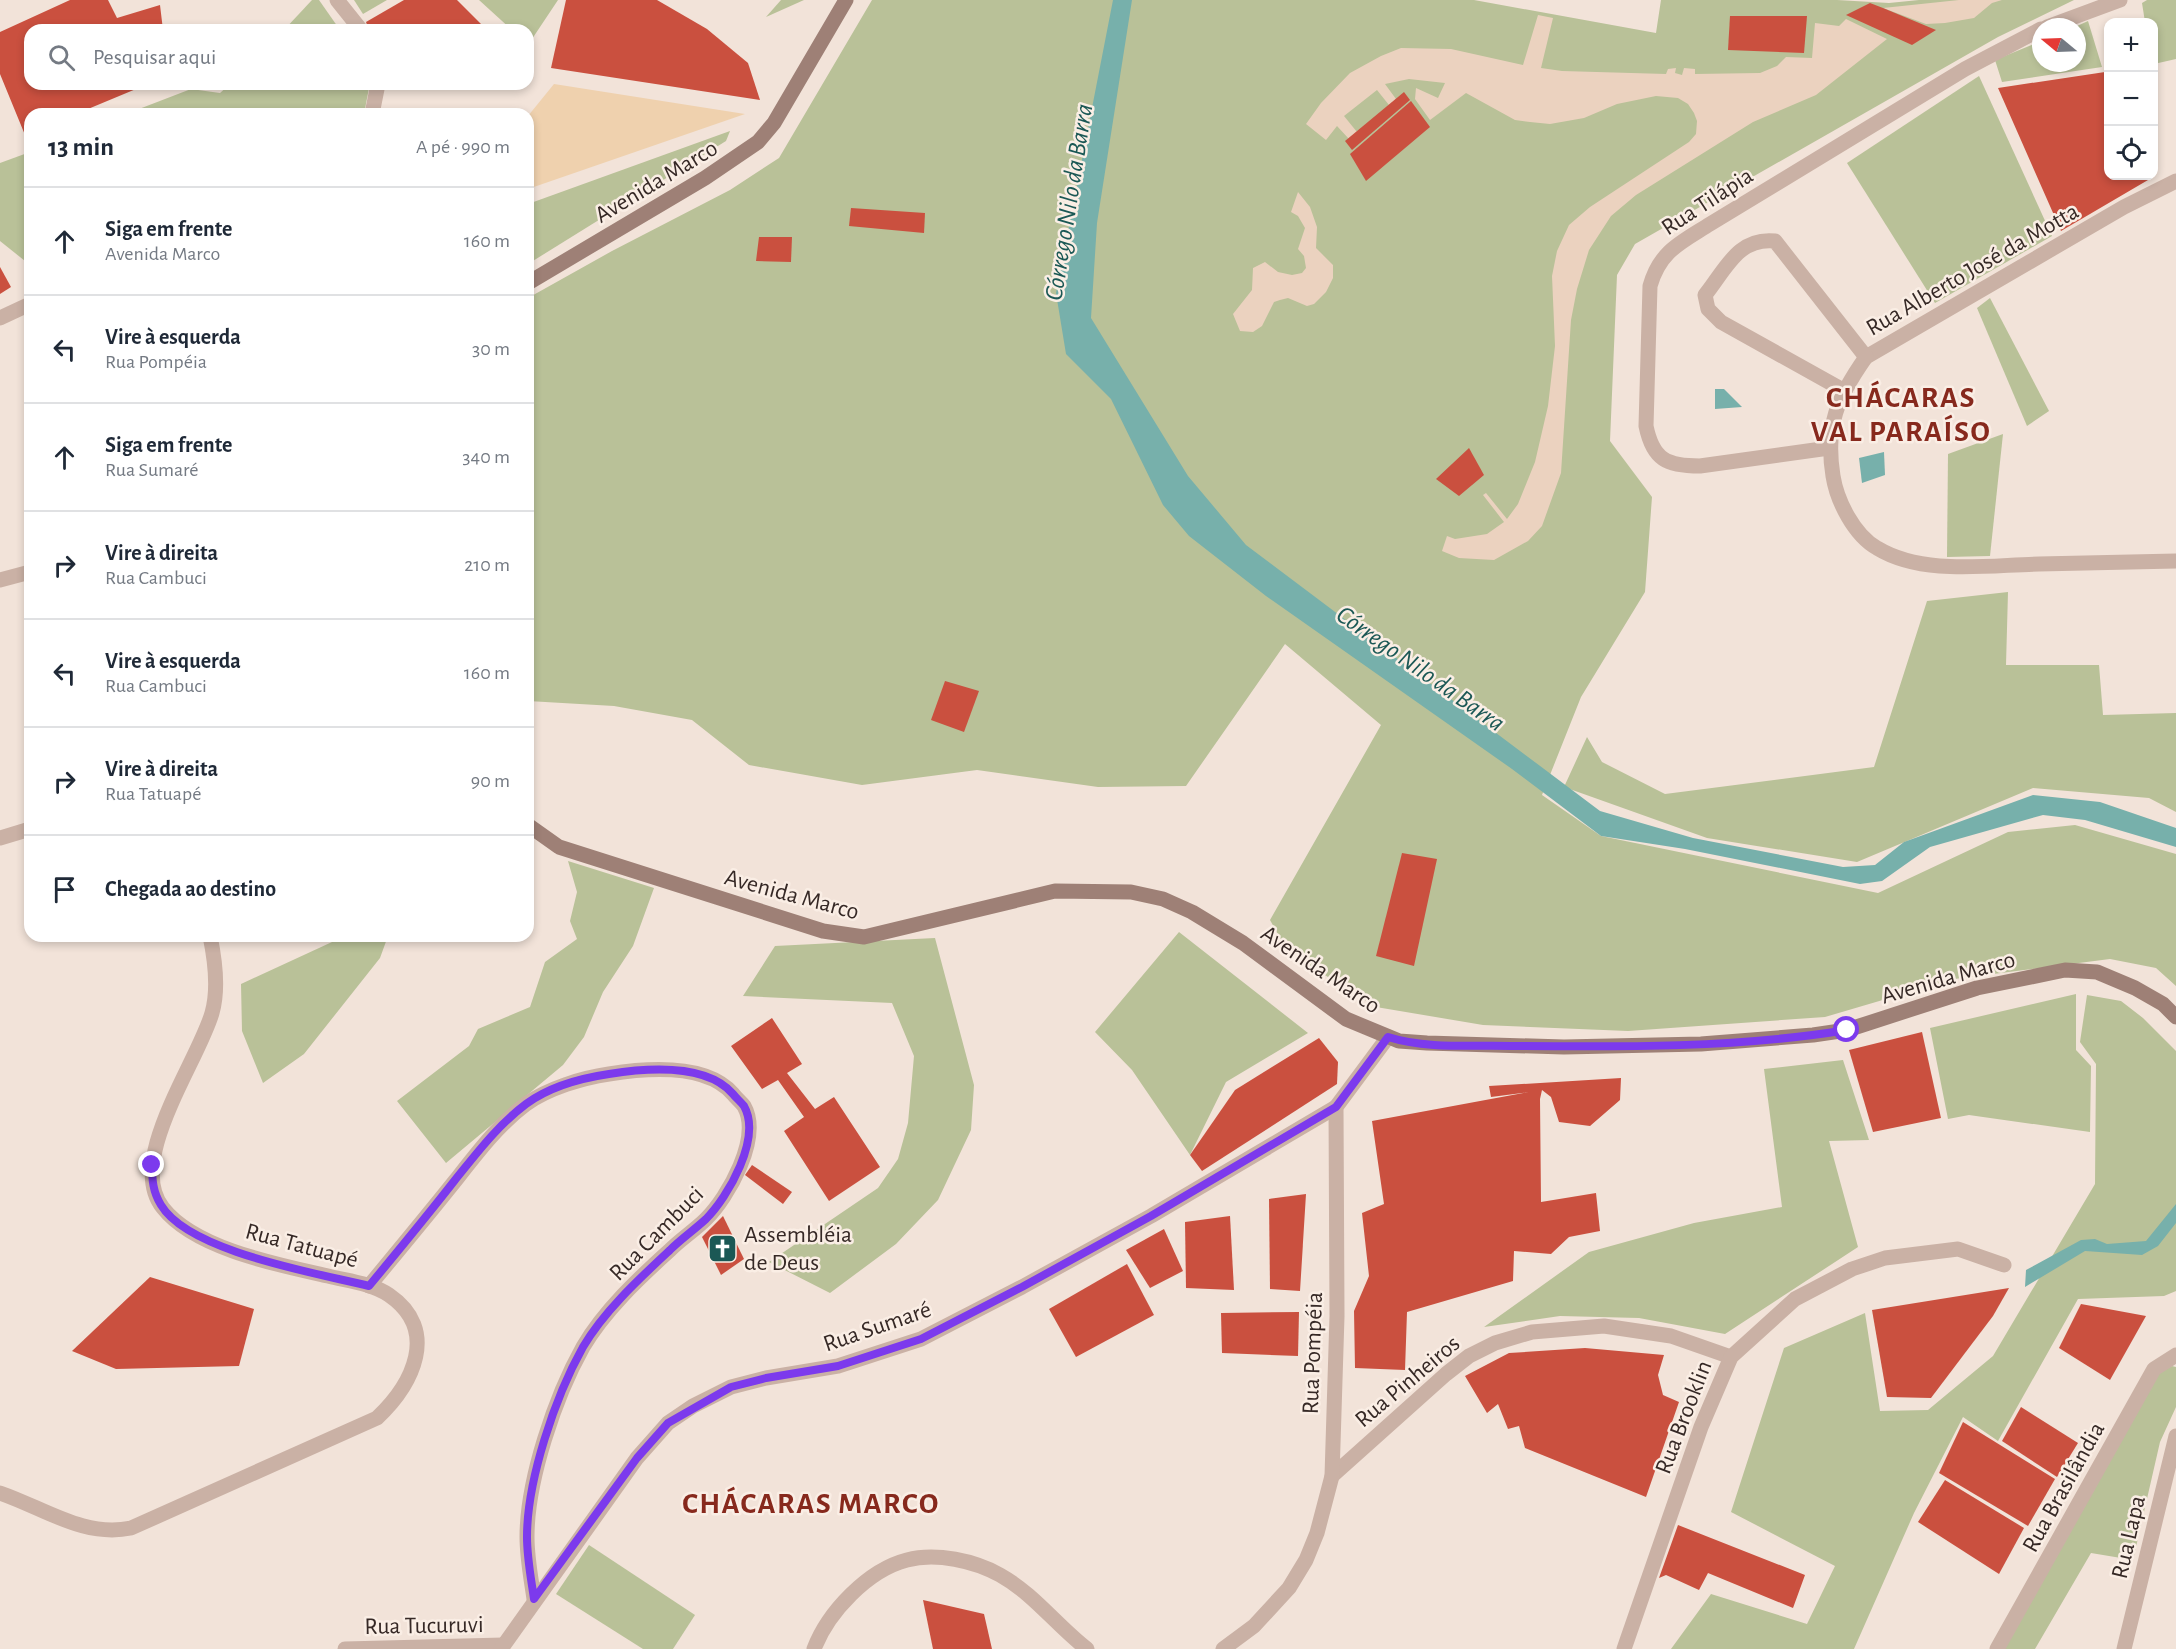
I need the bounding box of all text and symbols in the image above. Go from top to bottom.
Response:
north arrow [2032,18,2086,72]
map controls [2104,18,2158,180]
button: + [2104,18,2158,72]
search box [24,24,534,90]
icon: search [45,41,78,74]
text: Pesquisar aqui [93,46,216,68]
button: − [2104,72,2158,126]
water label: Córrego Nilo da Barra [1041,102,1097,302]
button: locate [2104,126,2158,180]
text: 13 min [48,134,114,160]
street label: Avenida Marco [591,136,722,228]
text: A pé · 990 m [416,137,510,157]
street label: Rua Tilápia [1657,164,1758,240]
street label: Rua Alberto José da Motta [1862,199,2083,340]
text: Siga em frente [105,218,232,240]
icon: ahead [48,225,81,258]
text: 160 m [464,231,510,251]
text: Avenida Marco [105,244,220,264]
text: Vire à esquerda [105,326,241,348]
icon: left [48,333,81,366]
text: 30 m [472,339,510,359]
text: Rua Pompéia [105,352,207,372]
district label: CHÁCARAS VAL PARAÍSO [1811,380,1991,447]
text: Siga em frente [105,434,232,456]
icon: ahead [48,441,81,474]
text: 340 m [462,447,510,467]
text: Rua Sumaré [105,460,199,480]
text: Vire à direita [105,542,218,564]
icon: right [48,549,81,582]
text: 210 m [464,555,510,575]
text: Rua Cambuci [105,568,207,588]
water label: Córrego Nilo da Barra [1332,601,1509,736]
text: Vire à esquerda [105,650,241,672]
icon: left [48,657,81,690]
text: 160 m [464,663,510,683]
text: Rua Cambuci [105,676,207,696]
text: Vire à direita [105,758,218,780]
icon: right [48,765,81,798]
text: 90 m [471,771,510,791]
text: Rua Tatuapé [105,784,201,804]
street label: Avenida Marco [722,865,862,924]
icon: arrive [48,873,81,906]
text: Chegada ao destino [105,878,276,900]
street label: Avenida Marco [1256,921,1384,1018]
street label: Avenida Marco [1879,947,2018,1009]
route start [1833,1016,1859,1042]
route end [138,1151,164,1177]
street label: Rua Cambuci [605,1182,708,1285]
street label: Rua Tatuapé [243,1219,361,1273]
place label: Assembléia de Deus [744,1223,852,1275]
church icon: Assembléia de Deus [707,1232,739,1264]
street label: Rua Pompéia [1299,1291,1327,1415]
street label: Rua Sumaré [820,1297,934,1357]
street label: Rua Pinheiros [1351,1331,1465,1432]
street label: Rua Brooklin [1651,1357,1716,1477]
street label: Rua Brasilândia [2018,1418,2109,1557]
district label: CHÁCARAS MARCO [682,1486,940,1519]
street label: Rua Lapa [2108,1493,2150,1581]
street label: Rua Tucuruvi [364,1613,484,1639]

